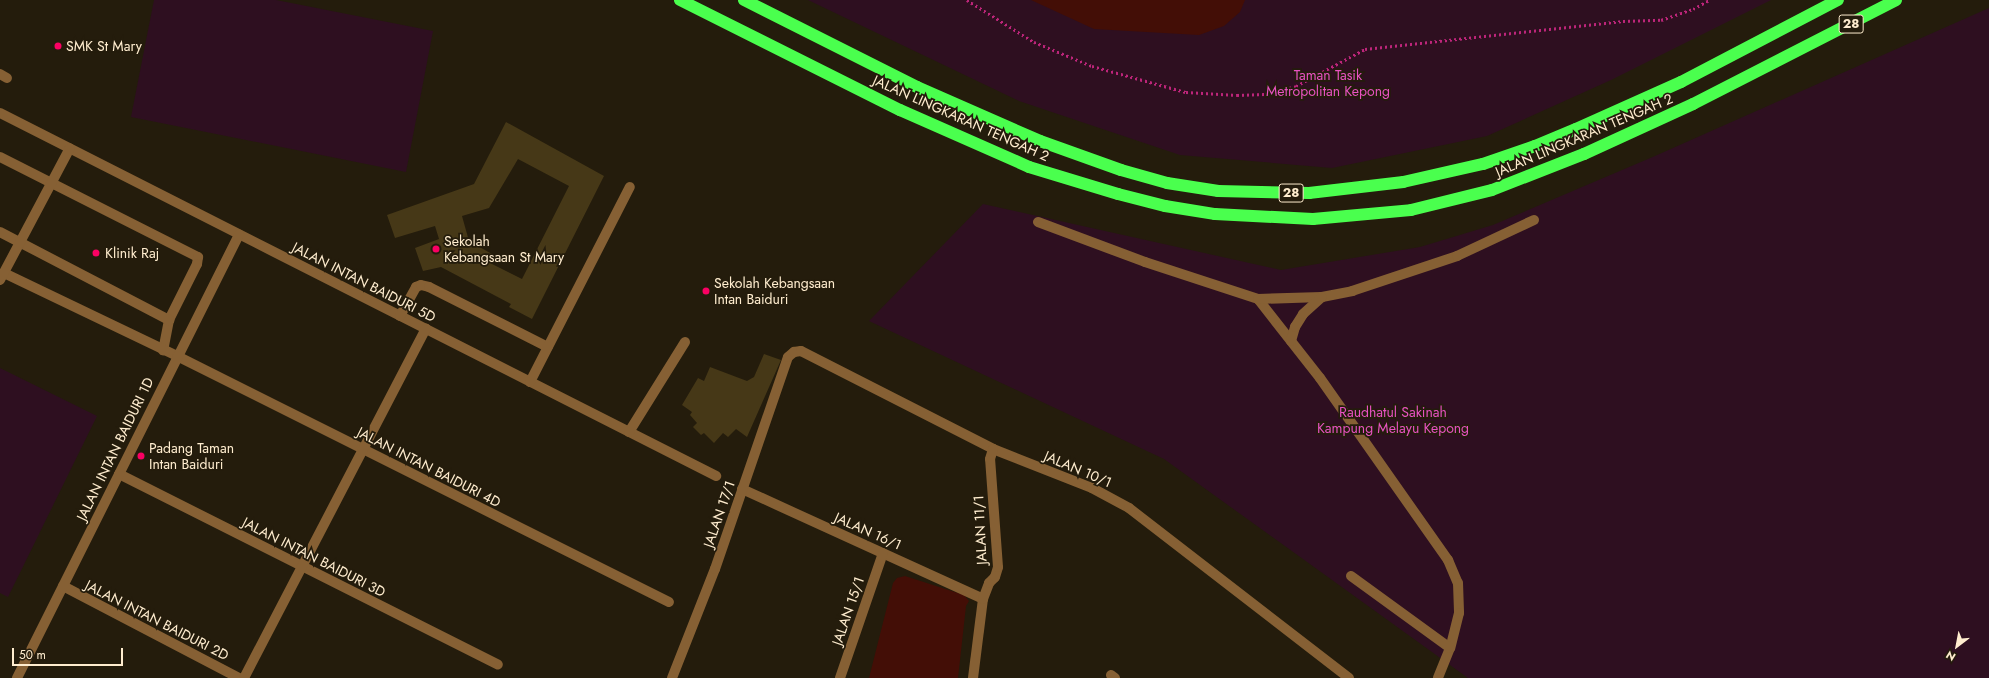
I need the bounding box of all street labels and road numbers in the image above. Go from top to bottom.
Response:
road number: 28 [1838,13,1864,35]
street label: JALAN LINGKARAN TENGAH 2 [870,71,1052,165]
street label: JALAN LINGKARAN TENGAH 2 [1493,90,1675,180]
road number: 28 [1278,182,1304,204]
street label: JALAN INTAN BAIDURI 5D [289,238,439,326]
street label: JALAN INTAN BAIDURI 1D [73,375,157,523]
street label: JALAN INTAN BAIDURI 4D [354,423,504,511]
street label: JALAN 10/1 [1042,447,1114,491]
street label: JALAN 17/1 [700,478,738,550]
street label: JALAN 11/1 [970,495,990,565]
street label: JALAN 16/1 [832,509,904,553]
street label: JALAN INTAN BAIDURI 3D [240,514,388,600]
street label: JALAN 15/1 [828,575,868,647]
street label: JALAN INTAN BAIDURI 2D [82,576,232,664]

